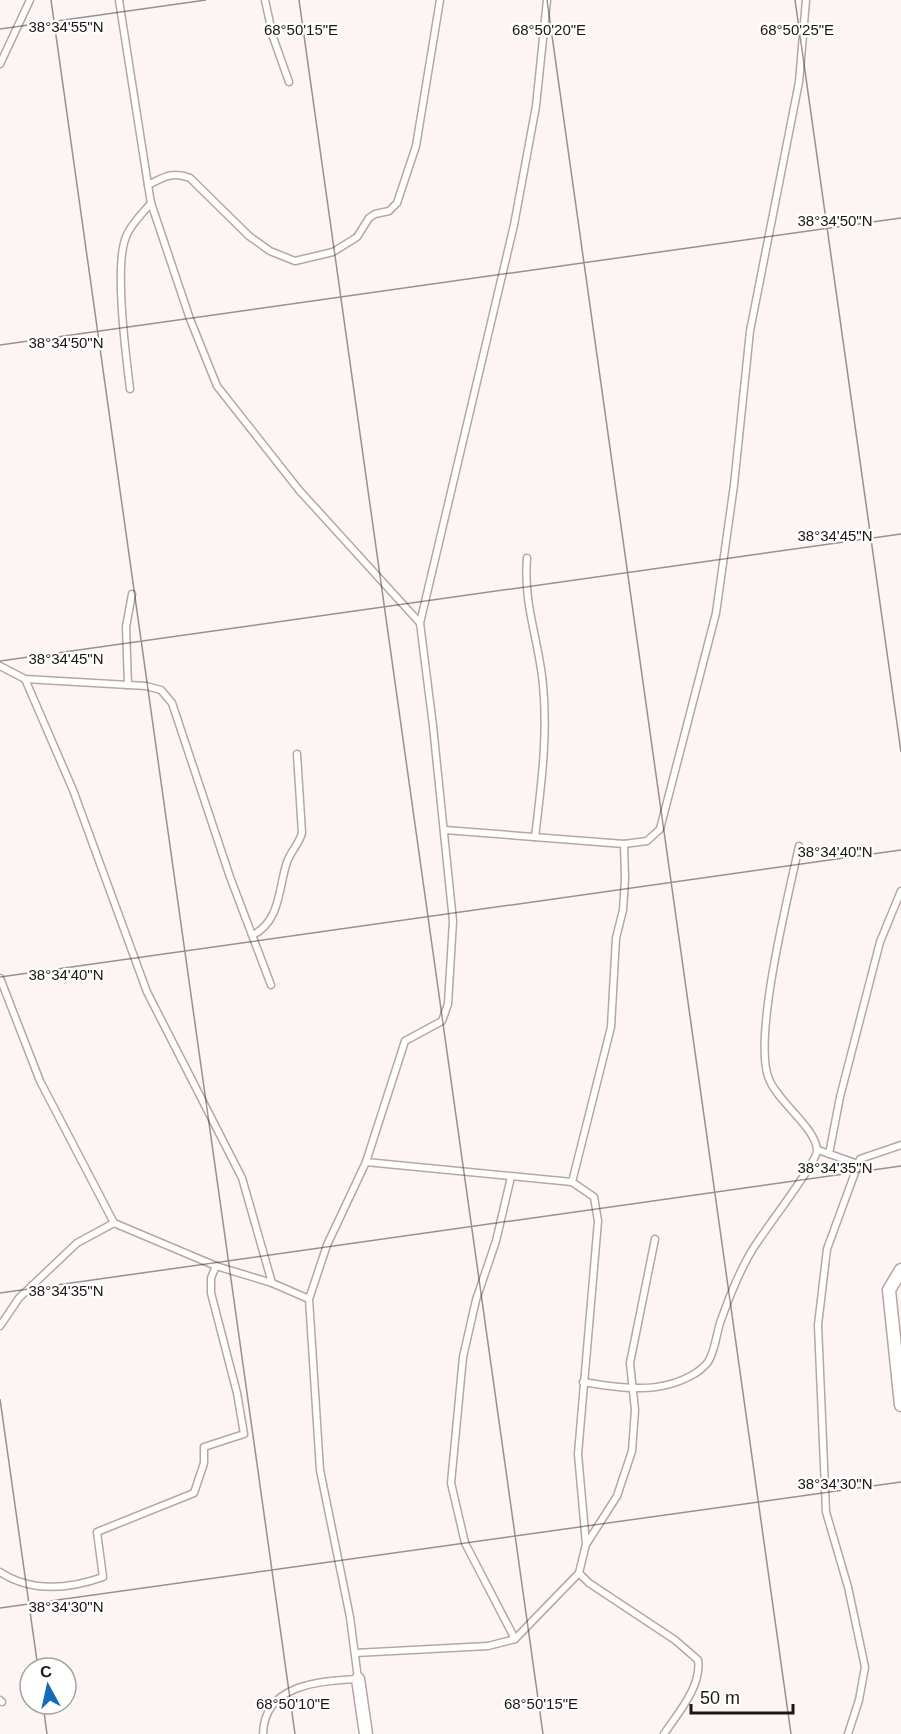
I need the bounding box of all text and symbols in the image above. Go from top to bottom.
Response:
text: 38°34'55"N [28,18,104,35]
text: 68°50'15"E [264,21,338,38]
text: 68°50'20"E [512,21,586,38]
text: 68°50'25"E [760,21,834,38]
text: 38°34'50"N [797,212,873,229]
text: 38°34'50"N [28,334,104,351]
text: 38°34'45"N [797,527,873,544]
text: 38°34'45"N [28,650,104,667]
text: 38°34'40"N [797,843,873,860]
text: 38°34'40"N [28,966,104,983]
text: 38°34'35"N [797,1159,873,1176]
text: 38°34'35"N [28,1282,104,1299]
text: 38°34'30"N [797,1475,873,1492]
text: 38°34'30"N [28,1598,104,1615]
north arrow [18,1656,78,1716]
text: С [39,1662,53,1681]
scale bar [691,1677,793,1715]
text: 50 m [700,1688,740,1708]
text: 68°50'10"E [256,1695,330,1712]
text: 68°50'15"E [504,1695,578,1712]

